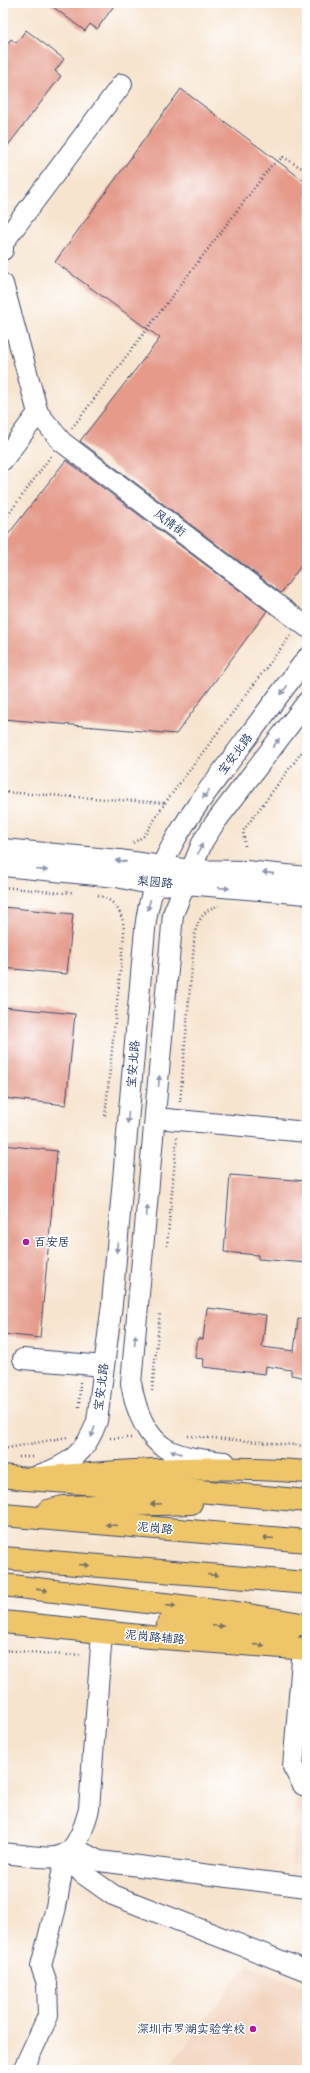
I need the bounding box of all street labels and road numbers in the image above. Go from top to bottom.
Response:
street label: 风情街 [151,507,189,540]
street label: 宝安北路 [215,731,256,778]
street label: 梨园路 [136,873,174,892]
street label: 宝安北路 [124,1039,143,1089]
street label: 宝安北路 [91,1362,112,1412]
street label: 泥岗路 [136,1519,174,1538]
street label: 泥岗路辅路 [124,1627,186,1648]

